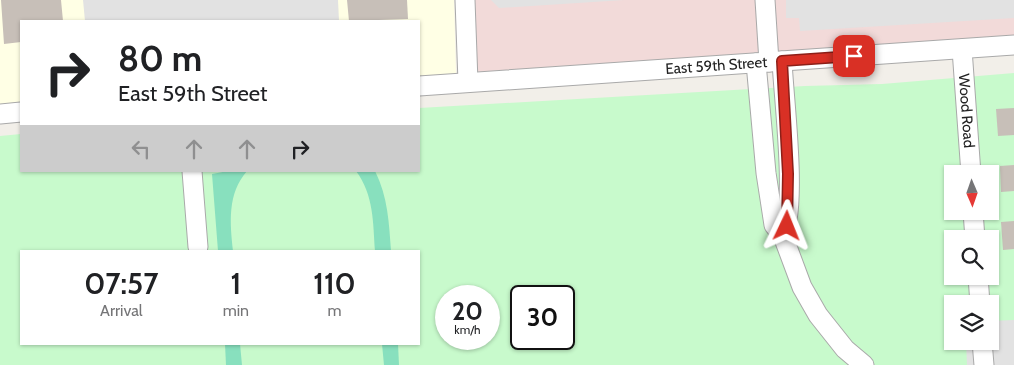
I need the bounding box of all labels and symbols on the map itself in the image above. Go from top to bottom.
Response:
pin [833,35,875,77]
street label: East 59th Street [665,53,768,78]
street label: Wood Road [955,73,978,149]
north arrow [944,165,999,220]
position arrow [760,199,812,251]
speed limit sign: 30 [510,285,575,350]

